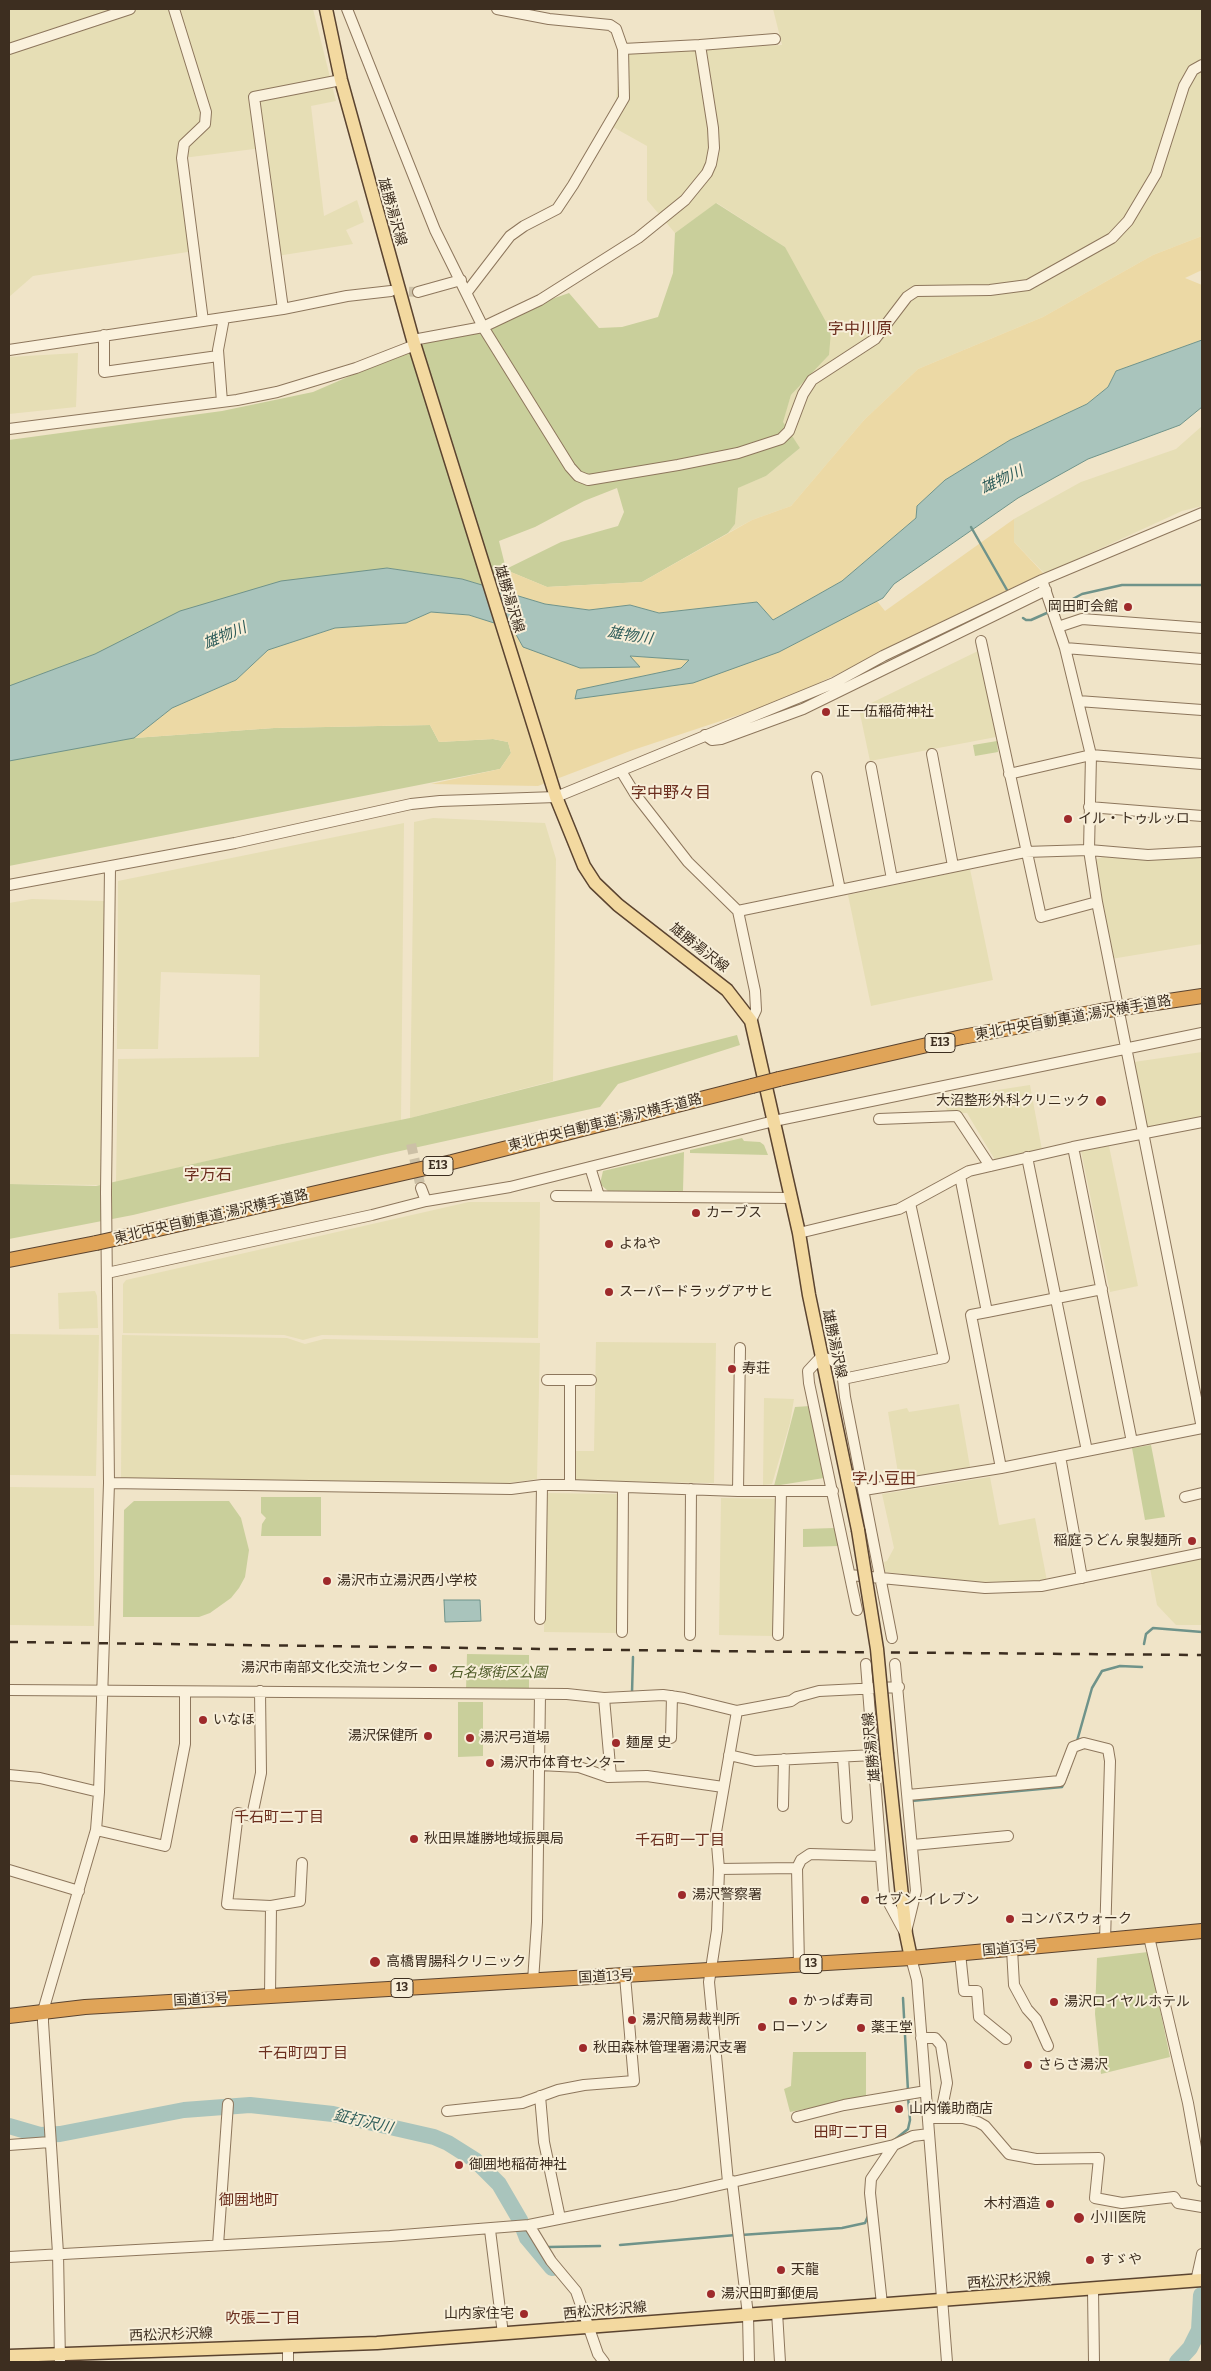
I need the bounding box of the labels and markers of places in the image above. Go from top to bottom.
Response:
place label: 岡田町会館 [1048,599,1118,615]
marker: 岡田町会館 [1122,601,1134,613]
place label: 正一伍稲荷神社 [836,704,934,720]
marker: 正一伍稲荷神社 [820,706,832,718]
place label: イル・トゥルッロ [1078,811,1190,827]
marker: イル・トゥルッロ [1062,813,1074,825]
place label: 大沼整形外科クリニック [936,1093,1090,1109]
marker: 大沼整形外科クリニック [1094,1094,1108,1108]
place label: カーブス [706,1205,762,1221]
marker: カーブス [690,1207,702,1219]
place label: よねや [619,1236,661,1252]
marker: よねや [603,1238,615,1250]
place label: スーパードラッグアサヒ [619,1284,773,1300]
marker: スーパードラッグアサヒ [603,1286,615,1298]
place label: 寿荘 [742,1361,770,1377]
marker: 寿荘 [726,1363,738,1375]
place label: 稲庭うどん 泉製麺所 [1053,1533,1182,1549]
marker: 稲庭うどん 泉製麺所 [1186,1535,1198,1547]
place label: 湯沢市立湯沢西小学校 [337,1573,477,1589]
marker: 湯沢市立湯沢西小学校 [321,1575,333,1587]
place label: 湯沢市南部文化交流センター [241,1660,423,1676]
marker: 湯沢市南部文化交流センター [427,1662,439,1674]
place label: いなほ [213,1712,255,1728]
marker: いなほ [197,1714,209,1726]
place label: 湯沢保健所 [348,1728,418,1744]
marker: 湯沢保健所 [422,1730,434,1742]
place label: 湯沢弓道場 [480,1730,550,1746]
marker: 湯沢弓道場 [464,1732,476,1744]
place label: 麺屋 史 [626,1735,671,1751]
marker: 麺屋 史 [610,1737,622,1749]
place label: 湯沢市体育センター [500,1755,626,1771]
marker: 湯沢市体育センター [484,1757,496,1769]
place label: 秋田県雄勝地域振興局 [424,1831,564,1847]
marker: 秋田県雄勝地域振興局 [408,1833,420,1845]
place label: 湯沢警察署 [692,1887,762,1903]
marker: 湯沢警察署 [676,1889,688,1901]
place label: セブン-イレブン [875,1892,979,1908]
marker: セブン-イレブン [859,1894,871,1906]
place label: コンパスウォーク [1020,1911,1132,1927]
marker: コンパスウォーク [1004,1913,1016,1925]
place label: 高橋胃腸科クリニック [386,1954,526,1970]
marker: 高橋胃腸科クリニック [368,1955,382,1969]
place label: かっぱ寿司 [803,1993,873,2009]
place label: 湯沢ロイヤルホテル [1064,1994,1190,2010]
marker: かっぱ寿司 [787,1995,799,2007]
marker: 湯沢ロイヤルホテル [1048,1996,1060,2008]
place label: 湯沢簡易裁判所 [642,2012,740,2028]
marker: 湯沢簡易裁判所 [626,2014,638,2026]
place label: ローソン [772,2019,828,2035]
place label: 薬王堂 [871,2020,913,2036]
marker: ローソン [756,2021,768,2033]
marker: 薬王堂 [855,2022,867,2034]
place label: 秋田森林管理署湯沢支署 [593,2040,747,2056]
marker: 秋田森林管理署湯沢支署 [577,2042,589,2054]
place label: さらさ湯沢 [1038,2057,1108,2073]
marker: さらさ湯沢 [1022,2059,1034,2071]
place label: 山内儀助商店 [909,2101,993,2117]
marker: 山内儀助商店 [893,2103,905,2115]
place label: 御囲地稲荷神社 [469,2157,567,2173]
marker: 御囲地稲荷神社 [453,2159,465,2171]
place label: 木村酒造 [984,2196,1040,2212]
marker: 木村酒造 [1044,2198,1056,2210]
place label: 小川医院 [1090,2210,1146,2226]
marker: 小川医院 [1072,2211,1086,2225]
place label: すゞや [1100,2252,1142,2268]
marker: すゞや [1084,2254,1096,2266]
place label: 天龍 [791,2262,819,2278]
marker: 天龍 [775,2264,787,2276]
place label: 湯沢田町郵便局 [721,2286,819,2302]
marker: 湯沢田町郵便局 [705,2288,717,2300]
place label: 山内家住宅 [444,2306,514,2322]
marker: 山内家住宅 [518,2308,530,2320]

